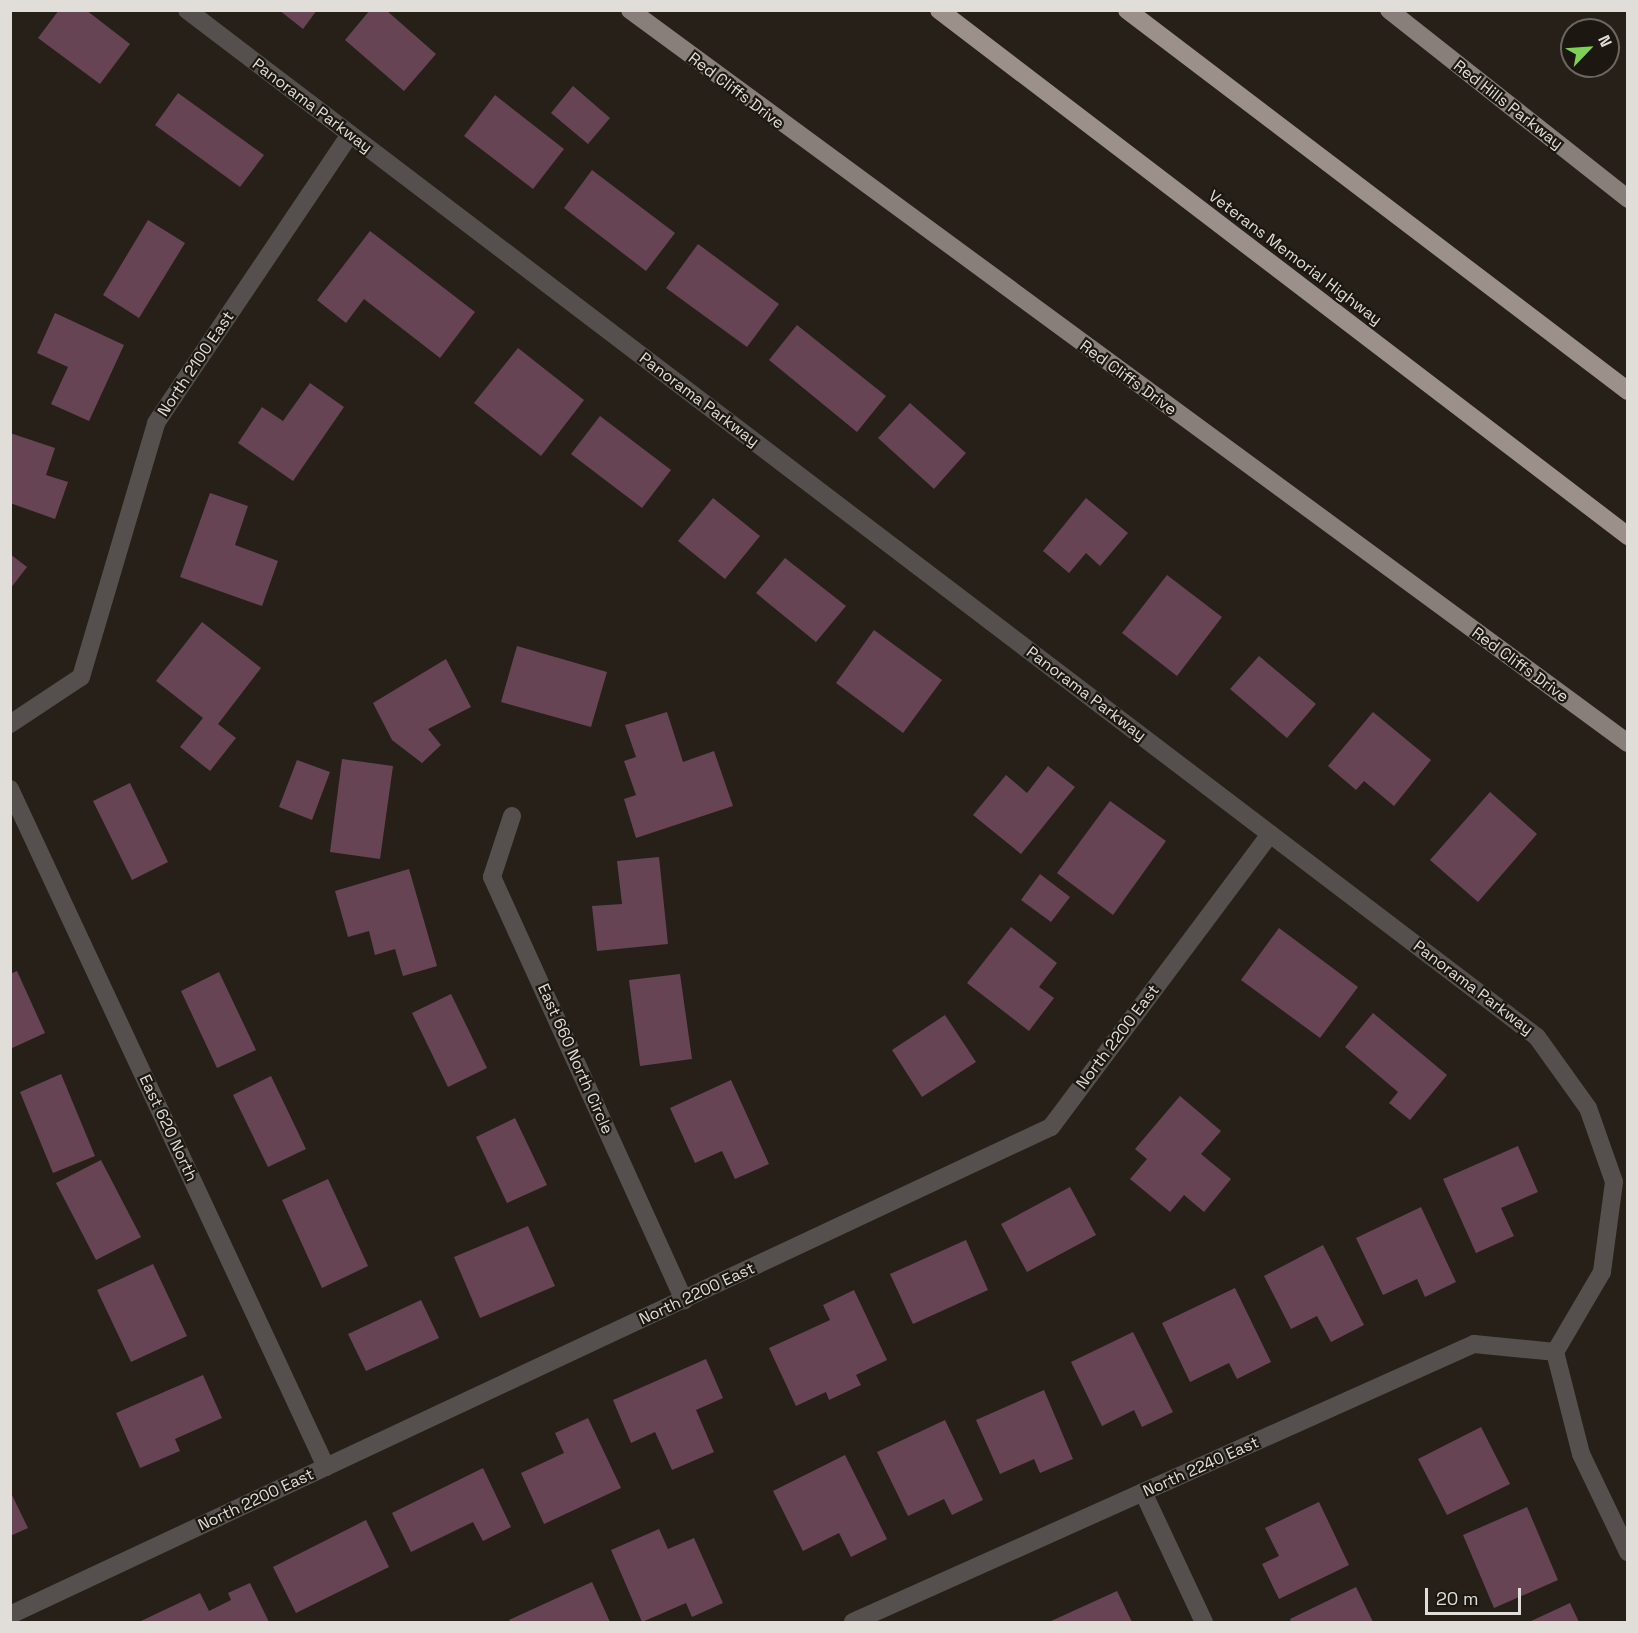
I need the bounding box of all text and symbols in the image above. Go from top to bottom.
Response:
north arrow [1560,18,1620,78]
text: N [1593,32,1617,50]
street label: Red Cliffs Drive [684,49,788,133]
street label: Panorama Parkway [248,55,376,157]
street label: Red Hills Parkway [1449,56,1567,154]
street label: Veterans Memorial Highway [1204,186,1386,330]
street label: North 2100 East [154,308,238,420]
street label: Red Cliffs Drive [1076,336,1180,420]
street label: Panorama Parkway [635,349,763,451]
street label: Red Cliffs Drive [1468,623,1572,707]
street label: Panorama Parkway [1022,643,1150,745]
street label: Panorama Parkway [1409,937,1537,1039]
street label: East 660 North Circle [533,981,617,1137]
street label: North 2200 East [1073,981,1163,1093]
street label: East 620 North [135,1072,201,1184]
street label: North 2200 East [636,1259,758,1329]
street label: North 2240 East [1140,1433,1262,1501]
street label: North 2200 East [195,1465,317,1535]
scale bar [1428,1576,1524,1614]
text: 20 m [1436,1587,1479,1610]

